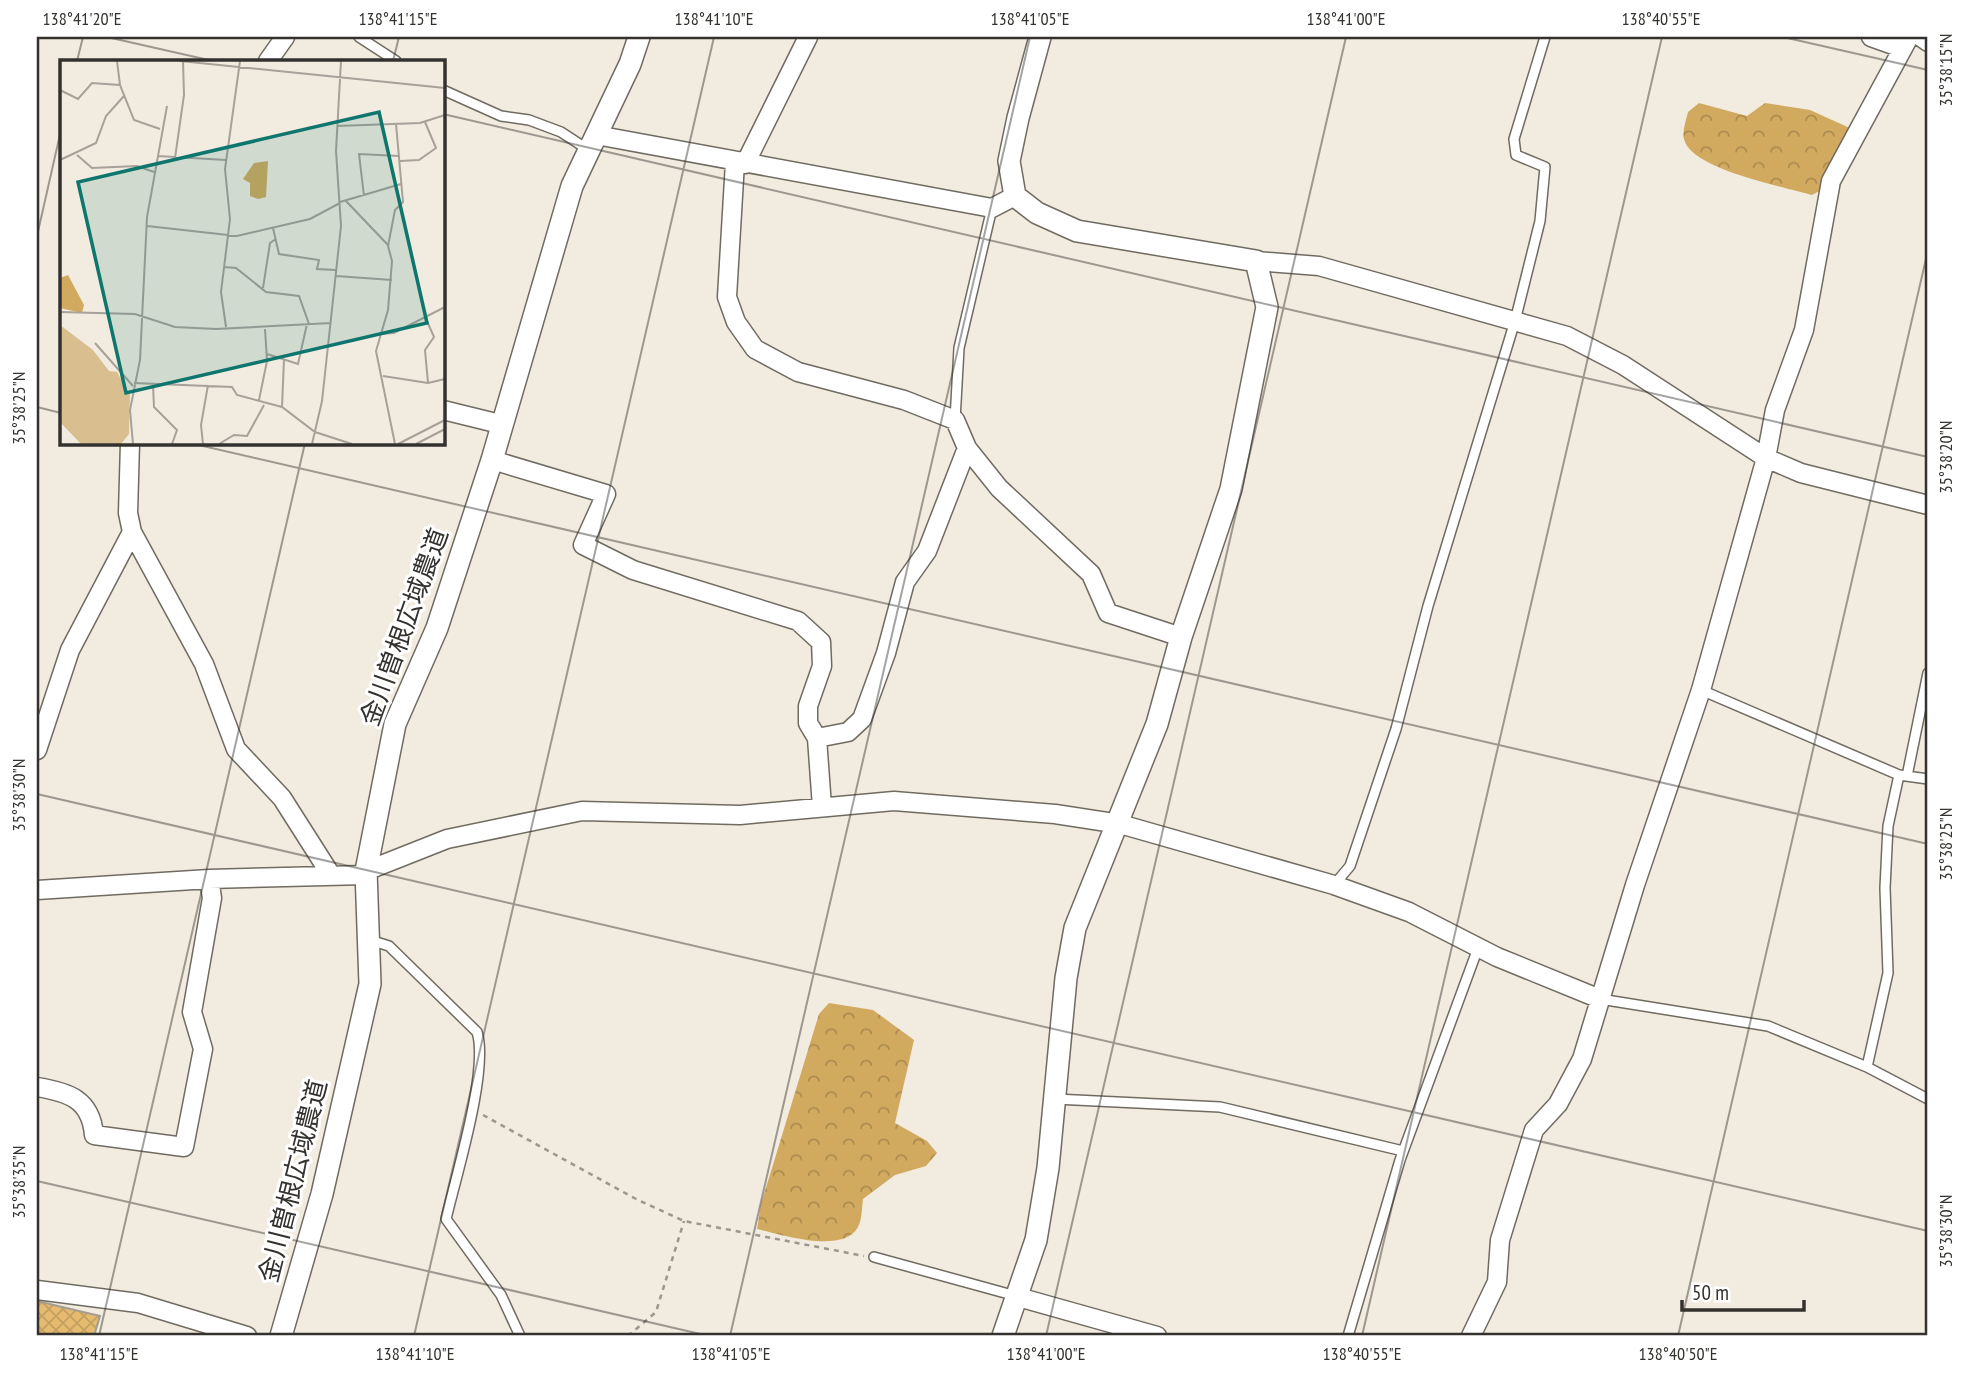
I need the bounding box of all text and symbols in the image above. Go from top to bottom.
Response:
text: 138°41'20"E [43,7,121,30]
text: 138°41'15"E [359,7,437,30]
text: 138°41'10"E [675,7,753,30]
text: 138°41'05"E [991,7,1069,30]
text: 138°41'00"E [1307,7,1385,30]
text: 138°40'55"E [1622,7,1700,30]
text: 35°38'15"N [1934,34,1957,106]
inset map [60,60,444,444]
text: 35°38'25"N [7,372,30,444]
text: 35°38'20"N [1934,421,1957,493]
street label: 金川曽根広域農道 [352,523,455,730]
text: 35°38'30"N [7,759,30,831]
text: 35°38'25"N [1934,808,1957,880]
street label: 金川曽根広域農道 [251,1076,334,1286]
text: 35°38'35"N [7,1146,30,1218]
text: 35°38'30"N [1934,1195,1957,1267]
scale bar [1682,1268,1804,1312]
text: 50 m [1692,1279,1729,1306]
text: 138°41'15"E [60,1342,138,1365]
text: 138°41'10"E [376,1342,454,1365]
text: 138°41'05"E [692,1342,770,1365]
text: 138°41'00"E [1007,1342,1085,1365]
text: 138°40'55"E [1323,1342,1401,1365]
text: 138°40'50"E [1639,1342,1717,1365]

